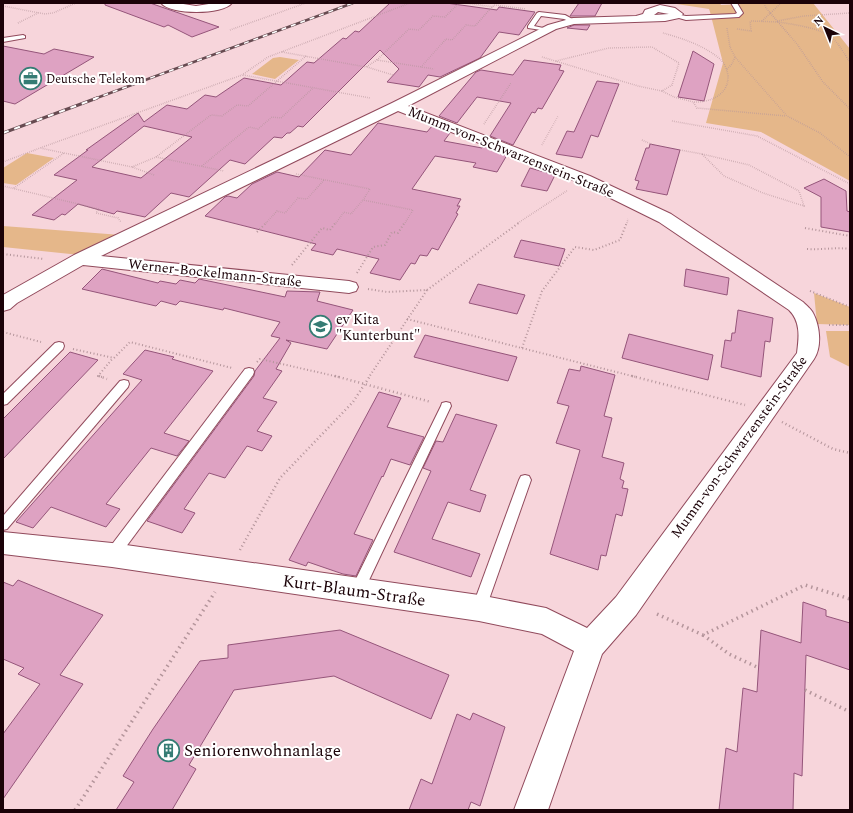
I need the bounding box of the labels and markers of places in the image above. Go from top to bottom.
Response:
office icon: Deutsche Telekom [17,66,43,92]
place label: Deutsche Telekom [46,70,145,89]
place label: ev Kita "Kunterbunt" [336,309,420,346]
school or university icon: ev Kita "Kunterbunt" [307,314,333,340]
building icon: Seniorenwohnanlage [156,738,182,764]
place label: Seniorenwohnanlage [184,738,341,764]

